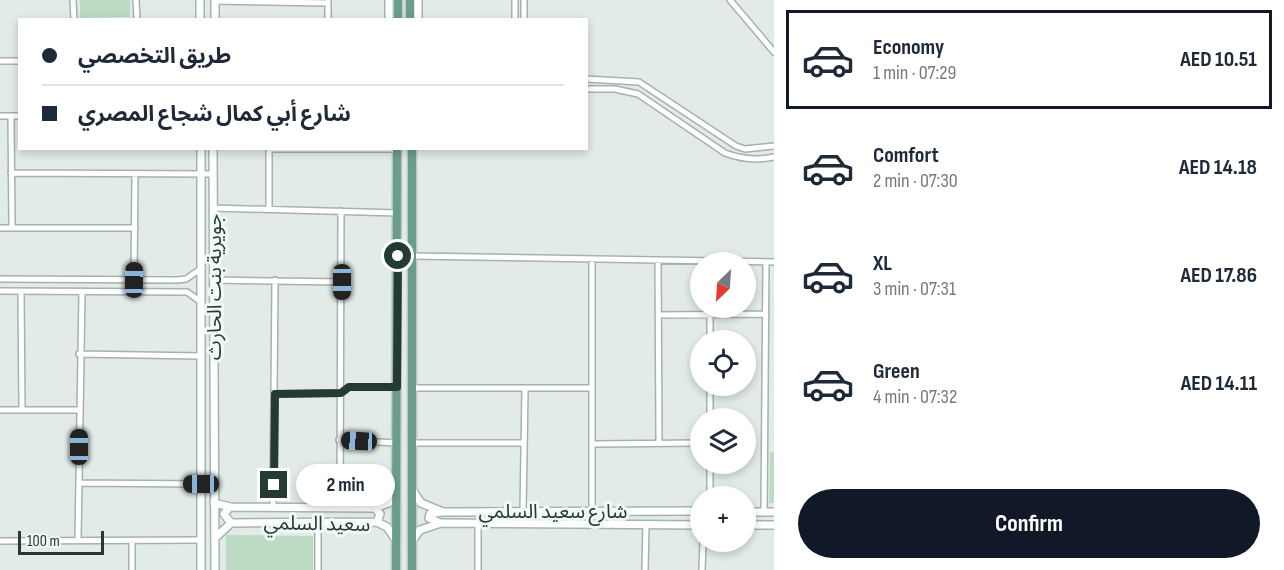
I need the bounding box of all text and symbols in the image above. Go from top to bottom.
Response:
icon: car [801,33,855,87]
text: Economy [873,34,944,61]
text: طريق التخصصي [78,43,231,70]
text: AED 10.51 [1180,46,1257,73]
text: 1 min · 07:29 [873,61,956,85]
text: شارع أبي كمال شجاع المصري [78,101,351,128]
icon: car [801,141,855,195]
text: Comfort [873,142,939,169]
text: AED 14.18 [1179,154,1257,181]
text: 2 min · 07:30 [873,169,958,193]
street label: جويرية بنت الحارث [203,214,227,360]
route start [384,242,411,269]
icon: car [801,249,855,303]
text: XL [873,250,892,277]
north arrow [690,252,756,318]
map controls [690,252,756,552]
car [125,262,143,298]
text: AED 17.86 [1180,262,1257,289]
car [333,264,351,300]
text: 3 min · 07:31 [873,277,956,301]
button: locate [690,330,756,396]
icon: car [801,357,855,411]
text: Green [873,358,920,385]
text: AED 14.11 [1181,370,1257,397]
text: 4 min · 07:32 [873,385,957,409]
button: layers [690,408,756,474]
car [70,429,88,465]
car [341,431,377,451]
callout: 2 min [295,464,394,506]
route end [260,471,287,498]
text: 2 min [326,473,365,497]
car [183,475,219,493]
button: + [690,486,756,552]
button: Confirm [798,489,1260,558]
street label: شارع سعيد السلمي [479,500,627,527]
street label: سعيد السلمي [263,511,370,540]
scale bar [18,528,104,556]
text: 100 m [27,532,60,551]

